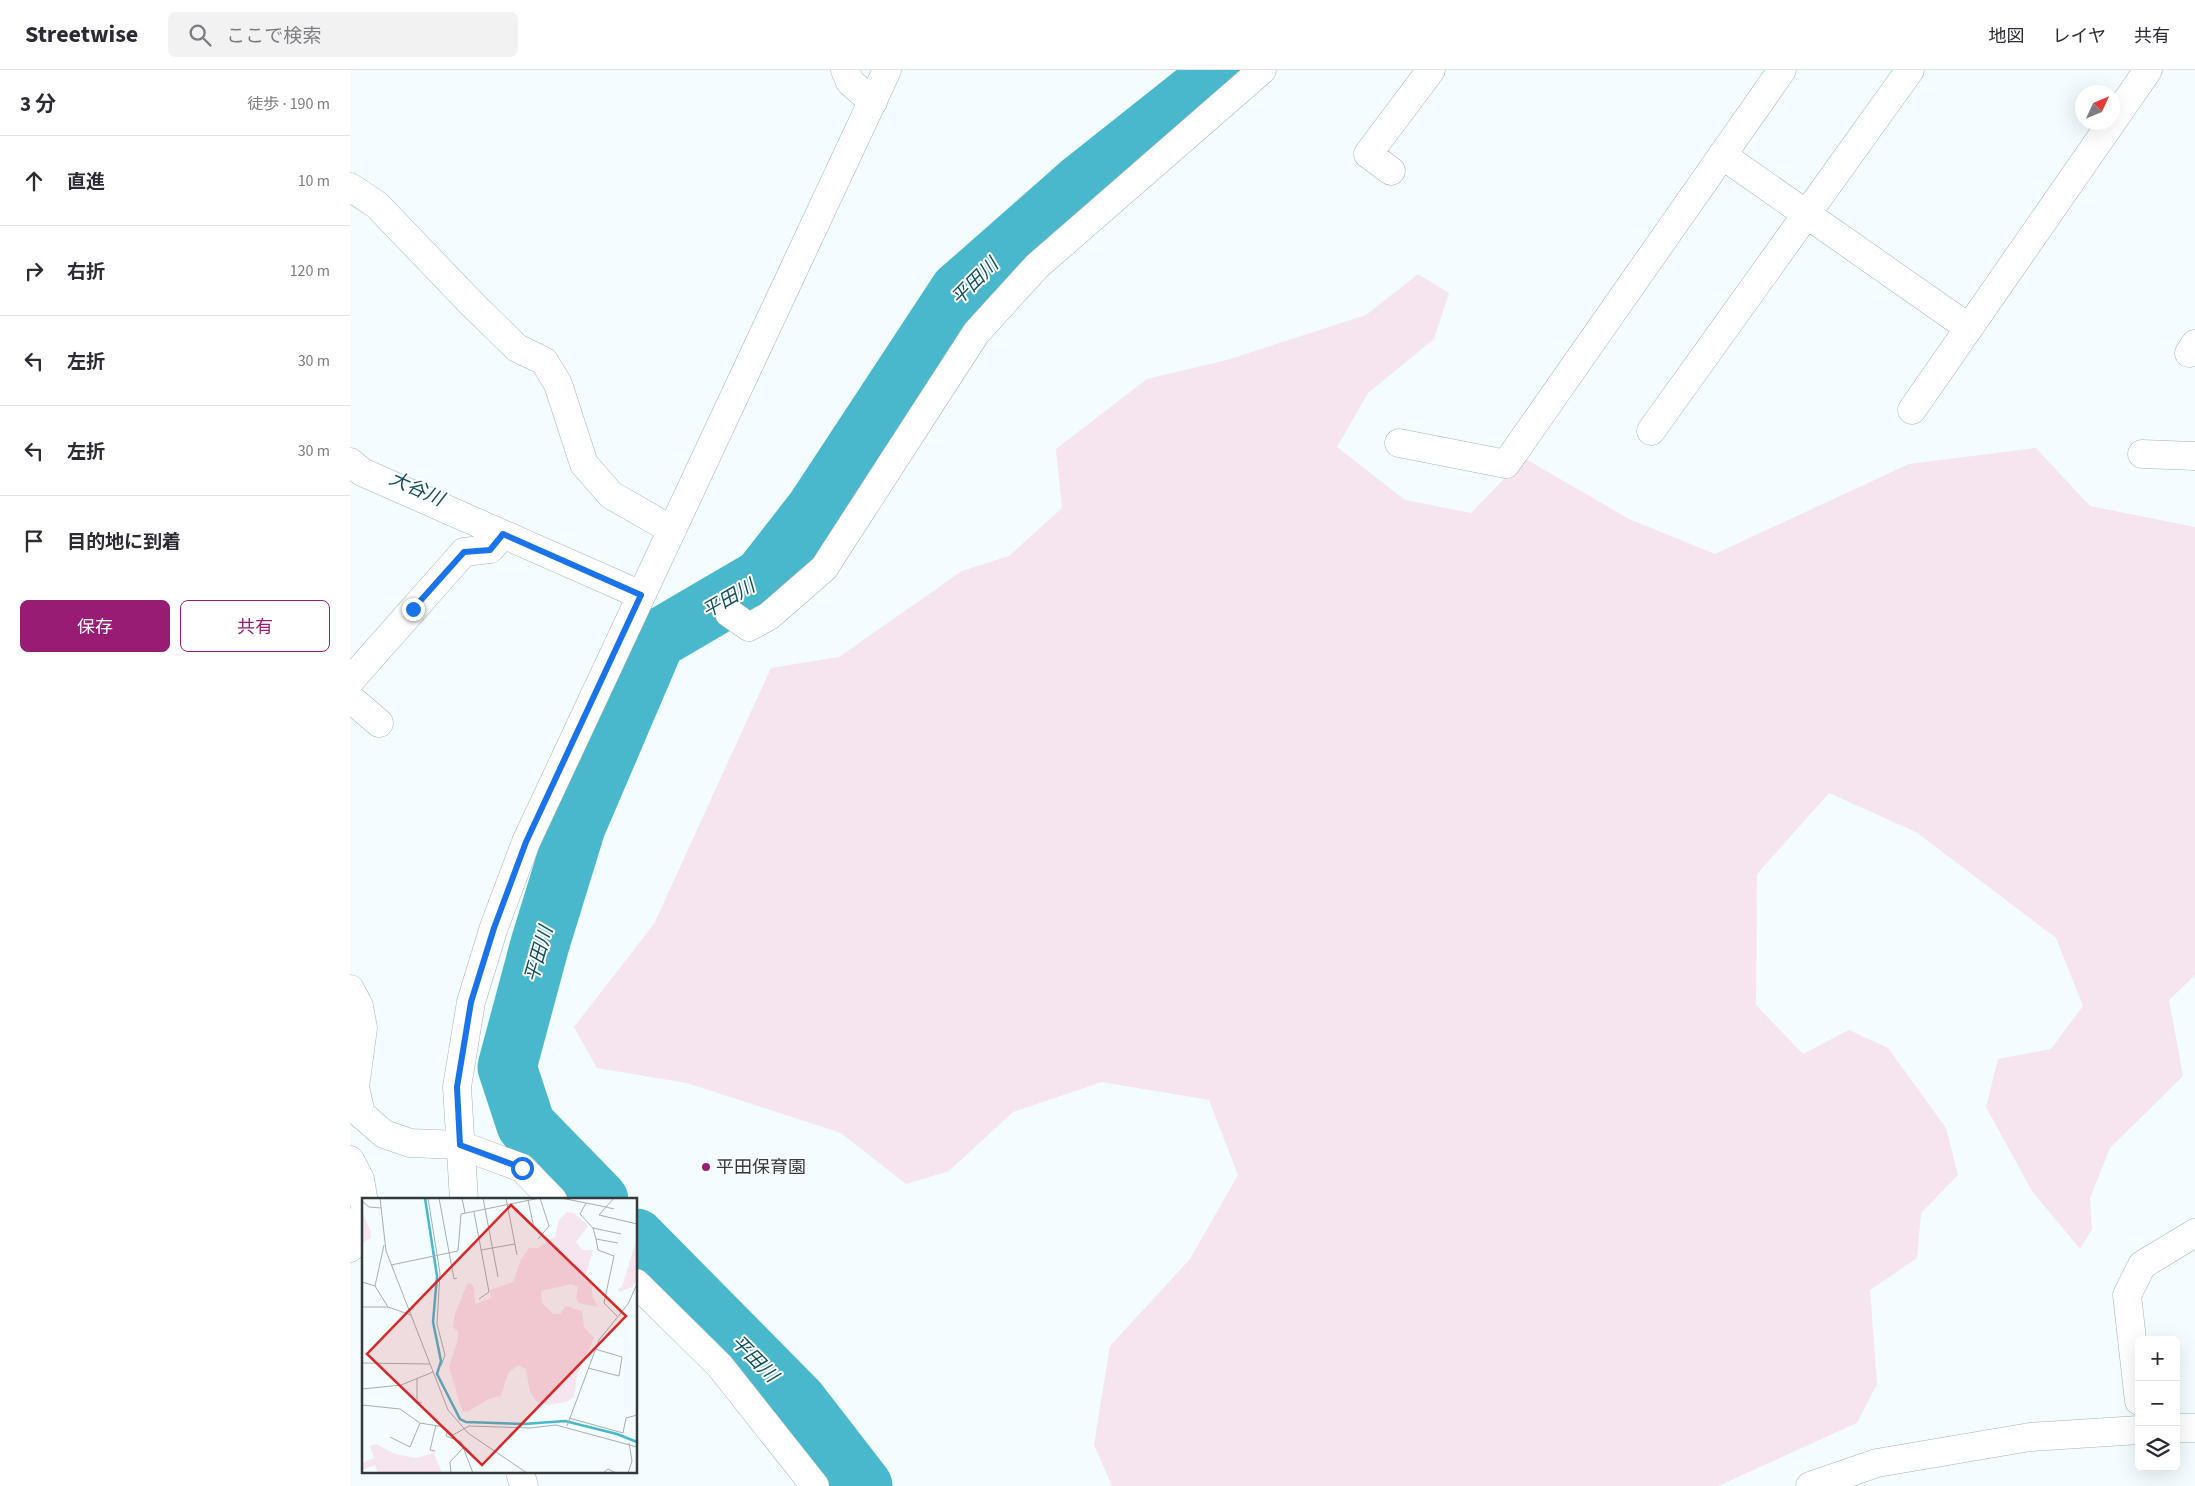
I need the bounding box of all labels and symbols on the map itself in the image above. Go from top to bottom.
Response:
north arrow [2075,85,2120,130]
water label: 平田川 [945,251,1006,312]
water label: 大谷川 [385,465,450,514]
water label: 平田川 [697,572,762,625]
route end [402,598,425,621]
water label: 平田川 [519,921,561,986]
place label: 平田保育園 [716,1155,806,1180]
route start [511,1157,534,1180]
marker: 平田保育園 [700,1161,712,1173]
inset map [362,1198,638,1474]
water label: 平田川 [724,1329,785,1390]

